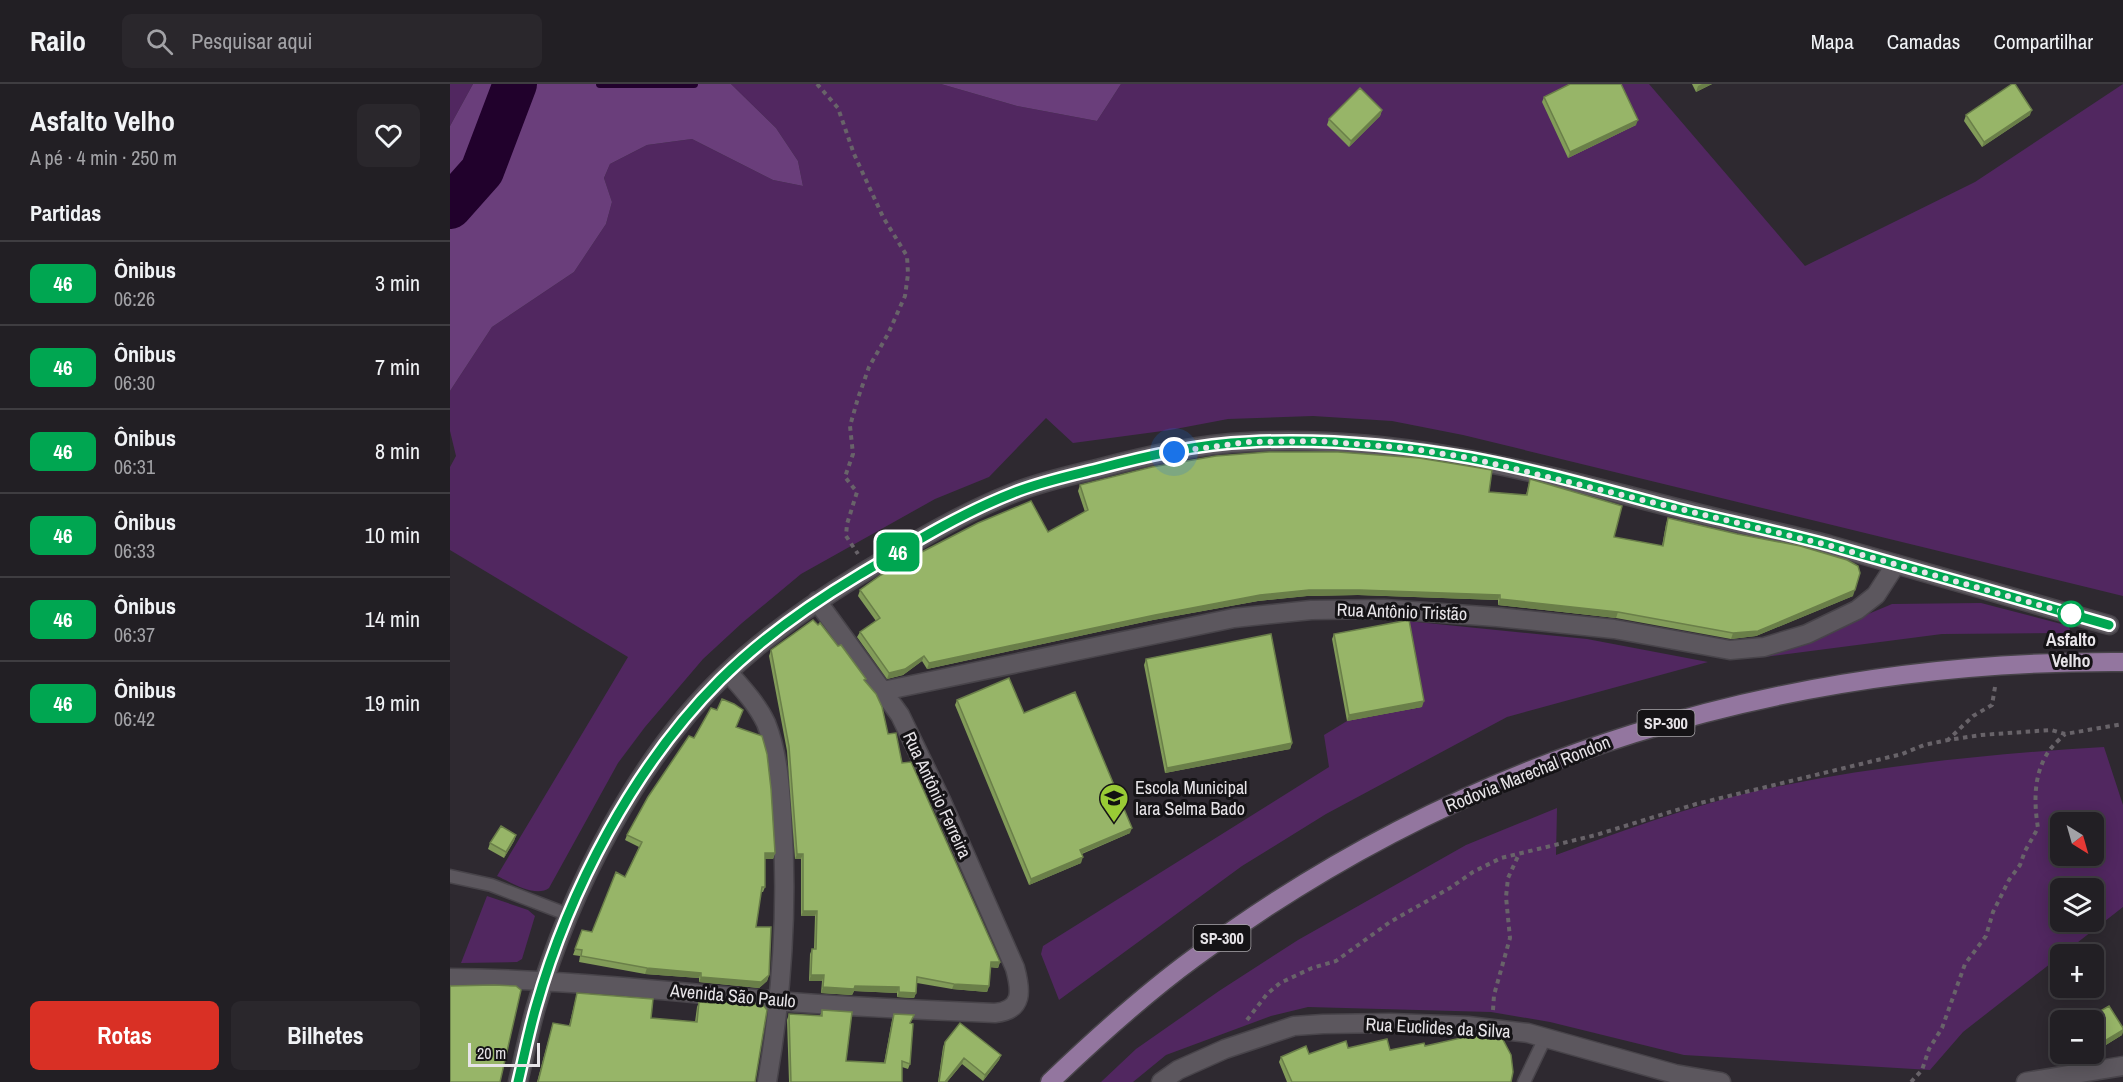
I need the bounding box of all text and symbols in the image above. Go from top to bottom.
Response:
search box [122,14,542,68]
text: Railo [30,22,86,60]
icon: search [143,25,176,58]
text: Pesquisar aqui [191,26,313,56]
text: Mapa [1811,27,1854,56]
text: Camadas [1887,27,1960,56]
text: Compartilhar [1993,27,2093,56]
text: Asfalto Velho [30,102,175,140]
button: heart [357,104,420,167]
text: A pé · 4 min · 250 m [30,144,177,171]
text: Partidas [30,198,101,228]
text: Ônibus [114,255,176,285]
text: 3 min [375,268,420,298]
text: 46 [53,269,73,298]
text: 06:26 [114,285,155,312]
text: Ônibus [114,339,176,369]
text: 7 min [375,352,420,382]
text: 46 [53,353,73,382]
text: 06:30 [114,369,155,396]
text: Ônibus [114,423,176,453]
text: 8 min [375,436,420,466]
text: 46 [53,437,73,466]
your location [1159,437,1189,467]
text: 06:31 [114,453,155,480]
text: Ônibus [114,507,176,537]
text: 10 min [365,520,420,550]
text: 46 [53,521,73,550]
line badge: 46 [871,532,925,572]
text: 06:33 [114,537,155,564]
text: 46 [888,538,908,567]
text: Ônibus [114,591,176,621]
street label: Rua Antônio Tristão [1336,597,1468,626]
marker: Asfalto Velho [2058,601,2084,627]
text: 14 min [365,604,420,634]
text: 46 [53,605,73,634]
text: 06:37 [114,621,155,648]
place label: Asfalto Velho [2046,627,2096,673]
text: Ônibus [114,675,176,705]
text: 19 min [365,688,420,718]
text: 46 [53,689,73,718]
text: 06:42 [114,705,155,732]
road number: SP-300 [1638,710,1694,736]
street label: Rua Antônio Ferreira [897,727,978,862]
street label: Rodovia Marechal Rondon [1442,729,1614,818]
place label: Escola Municipal Iara Selma Bado [1135,775,1247,821]
school or university icon: Escola Municipal Iara Selma Bado [1098,782,1130,824]
north arrow [2050,812,2104,866]
map controls [2050,812,2104,1064]
button: layers [2050,878,2104,932]
road number: SP-300 [1194,925,1250,951]
button: + [2050,944,2104,998]
street label: Avenida São Paulo [668,977,797,1013]
button: Rotas [30,1001,219,1070]
button: Bilhetes [231,1001,420,1070]
button: − [2050,1010,2104,1064]
street label: Rua Euclides da Silva [1365,1011,1511,1044]
scale bar [468,1040,540,1068]
text: 20 m [477,1042,506,1064]

